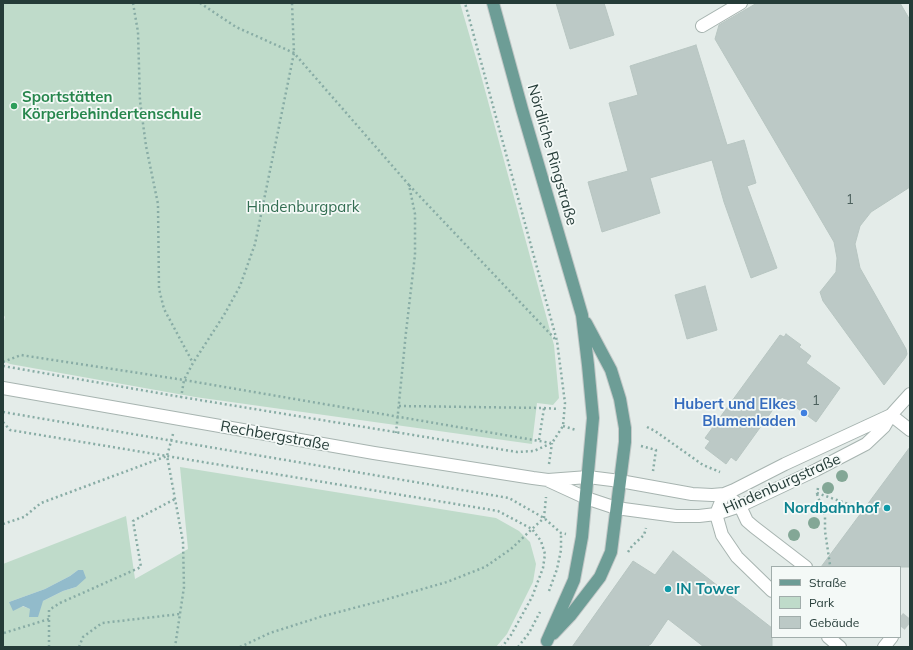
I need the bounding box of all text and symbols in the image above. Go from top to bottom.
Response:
street label: Nördliche Ringstraße [523,82,581,228]
place label: Sportstätten Körperbehindertenschule [22,88,201,123]
marker: Sportstätten Körperbehindertenschule [9,101,19,111]
house number: 1 [846,192,854,208]
park label: Hindenburgpark [246,198,360,216]
house number: 1 [812,393,820,409]
place label: Hubert und Elkes Blumenladen [674,395,796,430]
marker: Hubert und Elkes Blumenladen [799,408,809,418]
street label: Rechbergstraße [219,418,331,454]
street label: Hindenburgstraße [721,450,843,518]
place label: Nordbahnhof [784,499,879,517]
marker: Nordbahnhof [882,503,892,513]
legend [771,566,901,638]
text: Straße [809,575,846,590]
place label: IN Tower [676,580,740,598]
marker: IN Tower [663,584,673,594]
text: Park [809,595,834,610]
text: Gebäude [809,615,859,630]

